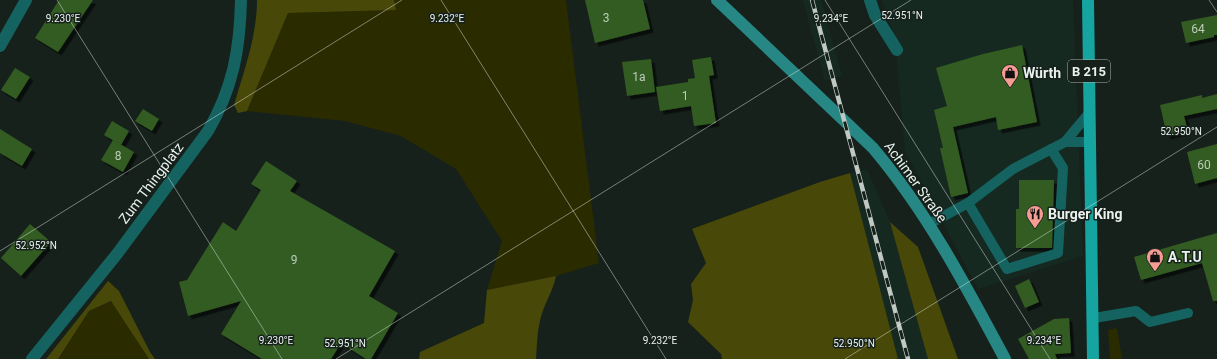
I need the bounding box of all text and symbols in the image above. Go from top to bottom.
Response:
text: 52.951°N [881,10,923,21]
house number: 3 [603,11,609,25]
text: 9.230°E [46,13,81,24]
text: 9.232°E [430,13,465,24]
text: 9.234°E [814,13,849,24]
house number: 64 [1191,22,1205,36]
road number: B 215 [1068,60,1110,82]
shop icon: Würth [1000,63,1020,88]
place label: Würth [1023,65,1061,81]
house number: 1a [632,70,646,84]
house number: 1 [682,89,688,103]
text: 52.950°N [1160,126,1202,137]
street label: Achimer Straße [881,138,951,226]
street label: Zum Thingplatz [115,139,187,227]
house number: 8 [115,149,122,163]
house number: 60 [1197,158,1211,172]
restaurant icon: Burger King [1025,204,1045,229]
place label: Burger King [1048,206,1122,222]
text: 52.952°N [15,240,57,251]
shop icon: A.T.U [1145,247,1165,272]
place label: A.T.U [1168,249,1202,265]
house number: 9 [291,253,297,267]
text: 9.230°E [259,335,294,346]
text: 9.232°E [643,335,678,346]
text: 9.234°E [1027,335,1062,346]
text: 52.951°N [324,338,366,349]
text: 52.950°N [833,338,875,349]

